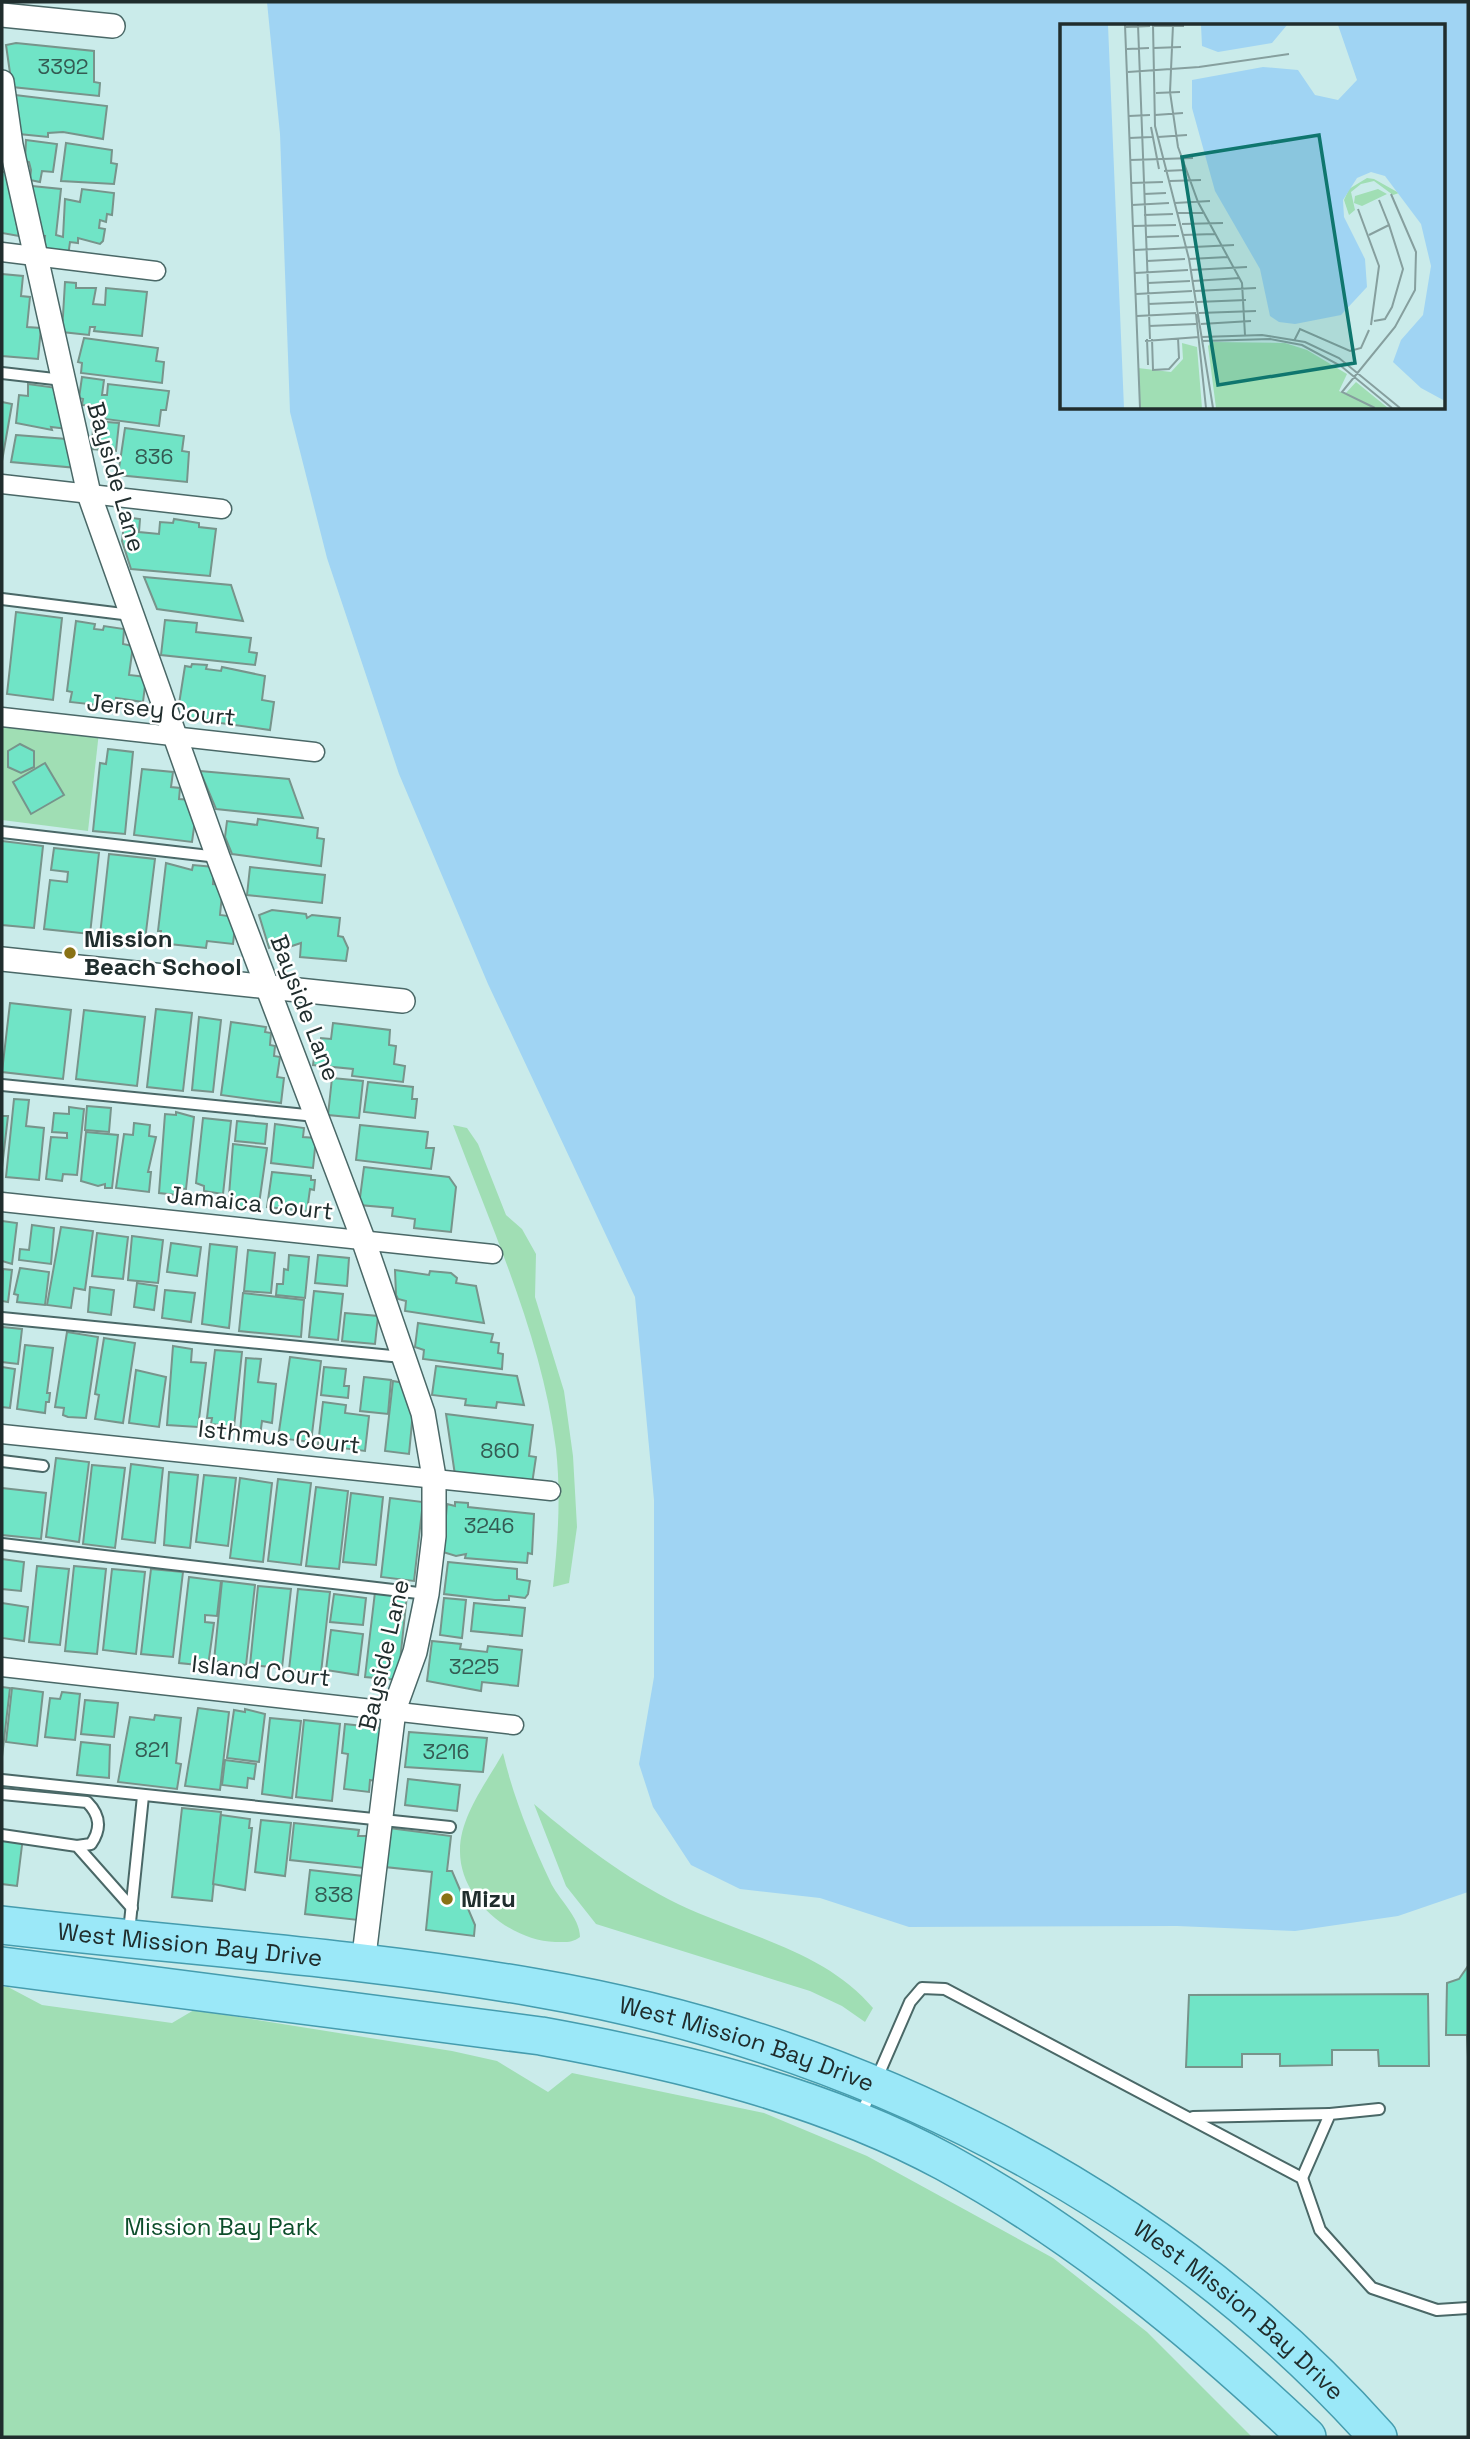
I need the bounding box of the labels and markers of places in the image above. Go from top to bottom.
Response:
place label: Mission Beach School [84,923,242,982]
marker: Mission Beach School [62,945,78,961]
place label: Mizu [461,1883,516,1914]
marker: Mizu [439,1891,455,1907]

